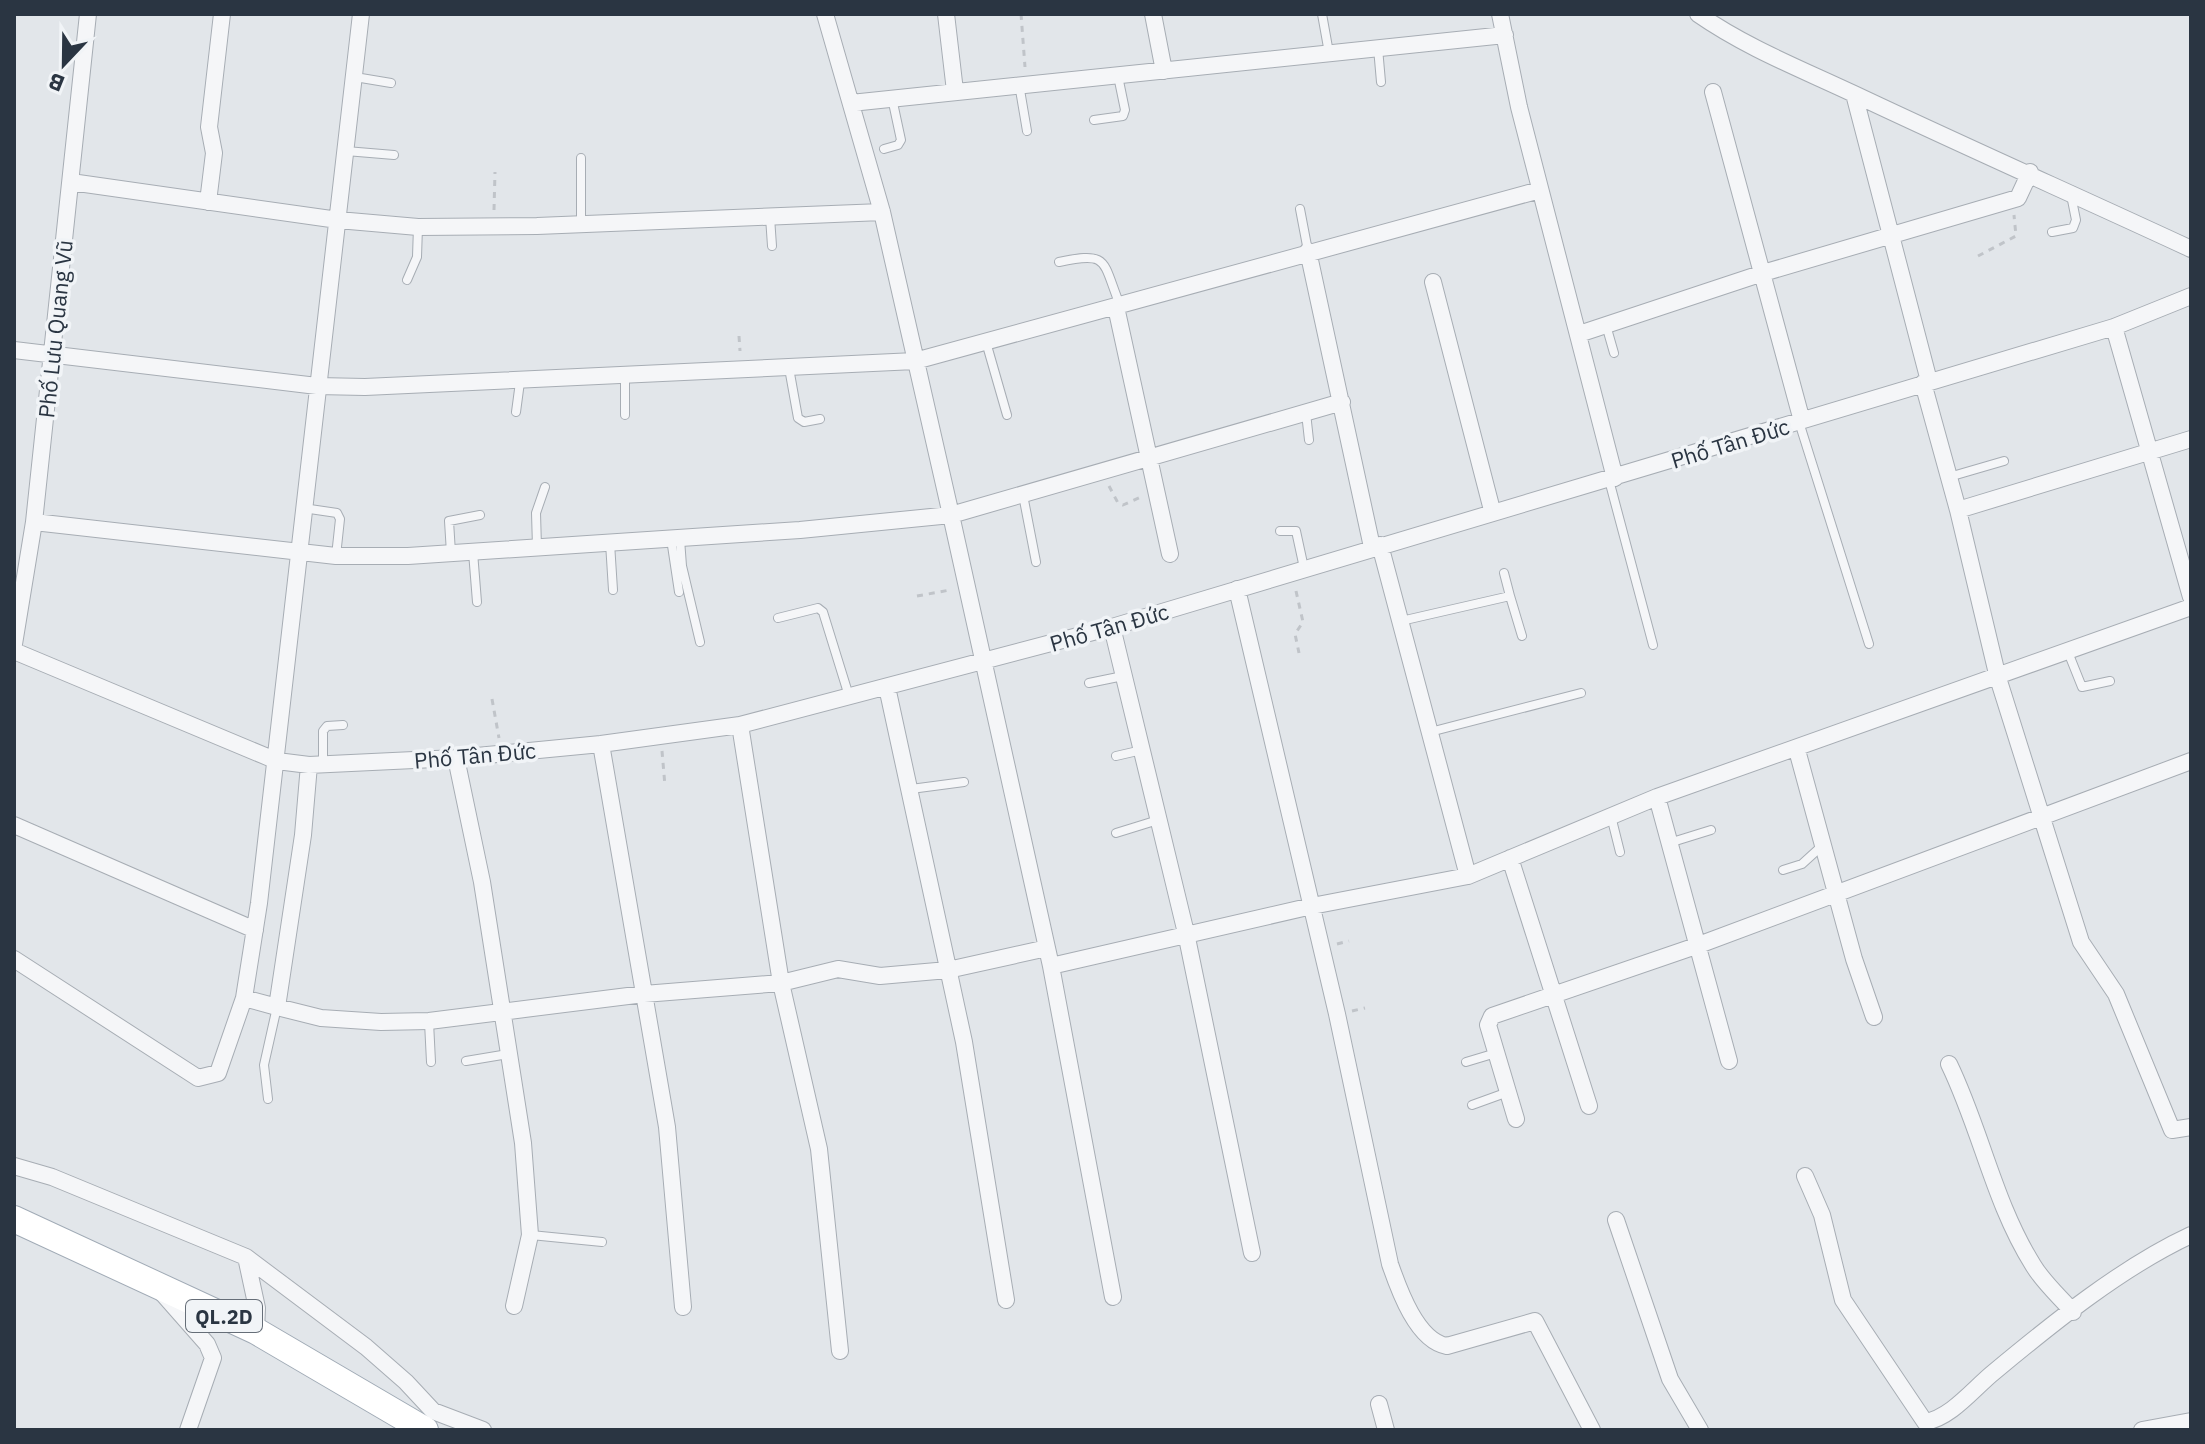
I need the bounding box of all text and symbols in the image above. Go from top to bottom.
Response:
north arrow [24,24,104,104]
text: B [44,67,69,99]
street label: Phố Lưu Quang Vũ [31,239,79,419]
street label: Phố Tân Đức [1667,411,1793,475]
street label: Phố Tân Đức [1046,596,1172,658]
street label: Phố Tân Đức [413,735,537,775]
road number: QL.2D [186,1300,262,1332]

